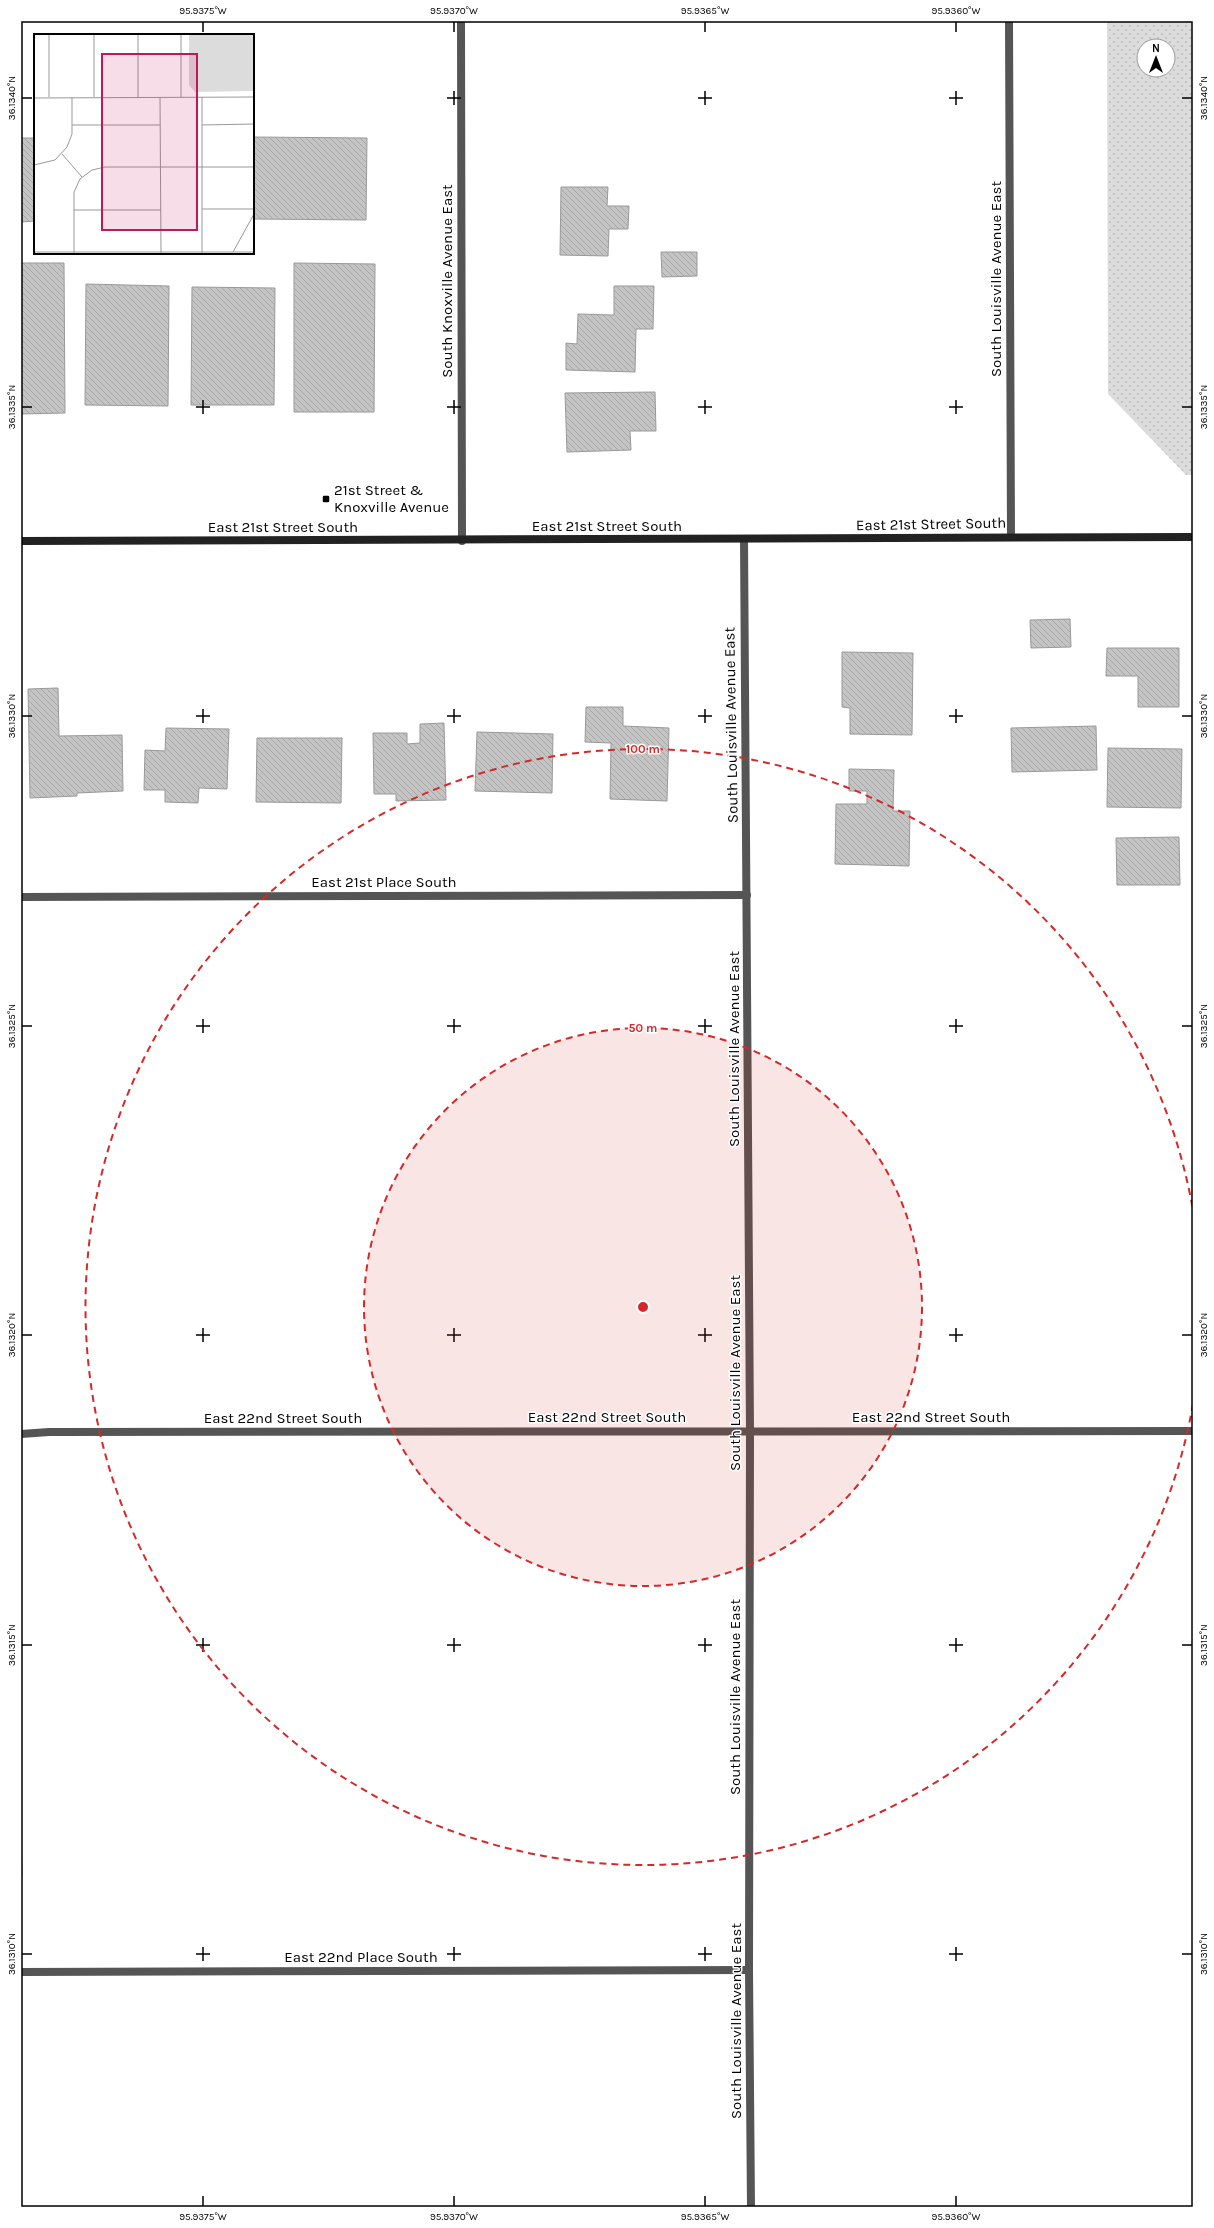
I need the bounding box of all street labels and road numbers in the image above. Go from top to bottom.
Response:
street label: South Louisville Avenue East [987,181,1005,377]
street label: South Knoxville Avenue East [438,184,456,378]
street label: East 21st Street South [856,514,1006,534]
street label: East 21st Street South [532,517,682,535]
street label: East 21st Street South [208,518,358,536]
street label: South Louisville Avenue East [720,626,742,823]
street label: East 21st Place South [311,873,457,891]
street label: South Louisville Avenue East [725,951,743,1147]
street label: South Louisville Avenue East [726,1275,744,1471]
street label: East 22nd Street South [528,1408,686,1426]
street label: East 22nd Street South [852,1408,1010,1426]
street label: East 22nd Street South [204,1409,362,1427]
street label: South Louisville Avenue East [726,1599,744,1795]
street label: South Louisville Avenue East [727,1923,745,2119]
street label: East 22nd Place South [284,1948,438,1966]

